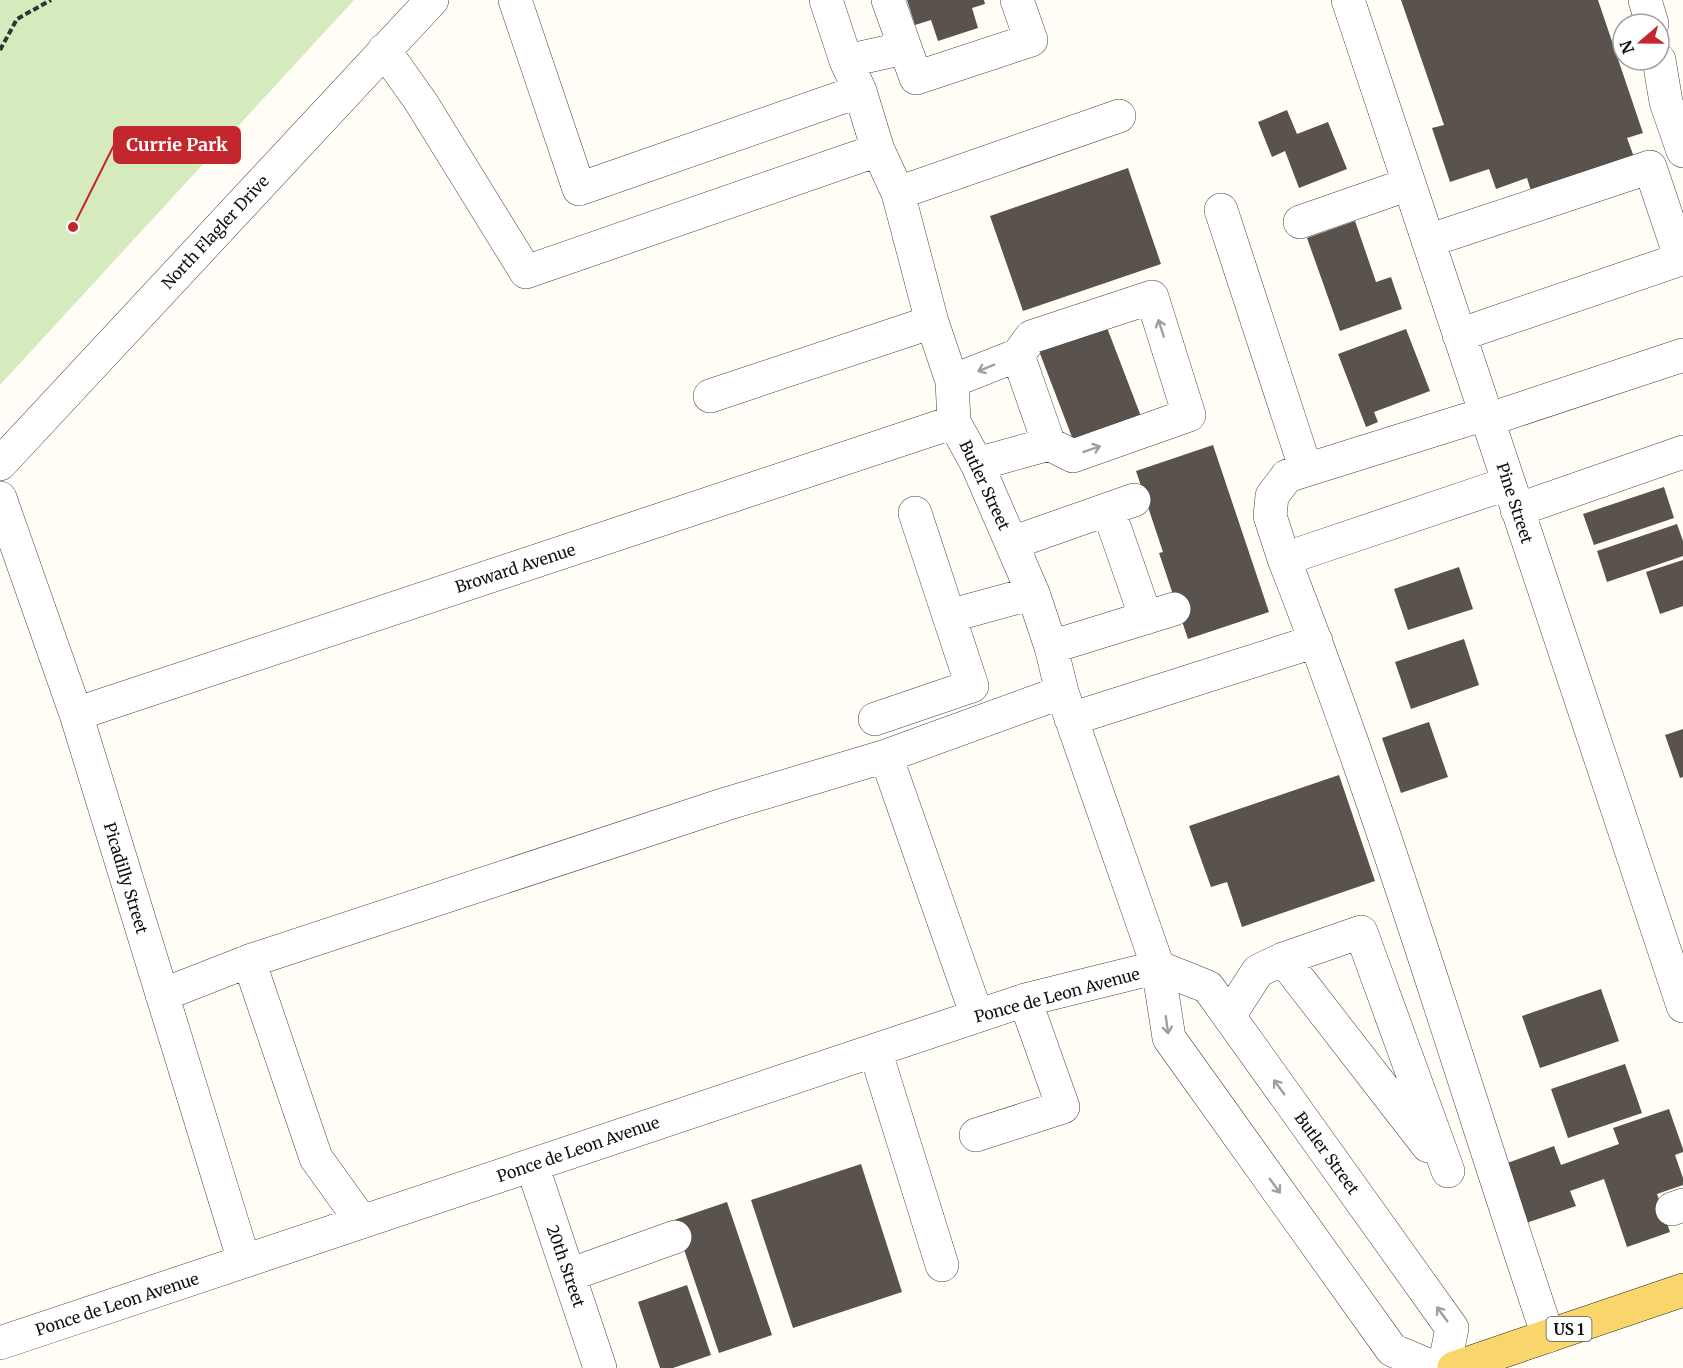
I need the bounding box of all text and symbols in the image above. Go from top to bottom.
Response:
north arrow [1611,12,1671,72]
text: N [1615,37,1638,56]
callout: Currie Park [114,127,240,163]
text: Currie Park [126,133,228,156]
street label: North Flagler Drive [157,171,273,293]
one-way arrow [1155,319,1166,338]
one-way arrow [977,363,996,374]
street label: Butler Street [955,437,1015,534]
one-way arrow [1082,443,1101,454]
street label: Pine Street [1493,460,1538,547]
street label: Broward Avenue [452,539,578,597]
street label: Picadilly Street [100,820,153,937]
street label: Ponce de Leon Avenue [972,963,1142,1027]
one-way arrow [1161,1015,1172,1035]
one-way arrow [1273,1079,1286,1095]
street label: Butler Street [1290,1108,1364,1199]
street label: Ponce de Leon Avenue [494,1112,662,1186]
one-way arrow [1269,1178,1281,1194]
street label: 20th Street [543,1222,590,1311]
street label: Ponce de Leon Avenue [33,1268,201,1340]
one-way arrow [1436,1306,1448,1322]
road number: US 1 [1546,1317,1592,1341]

